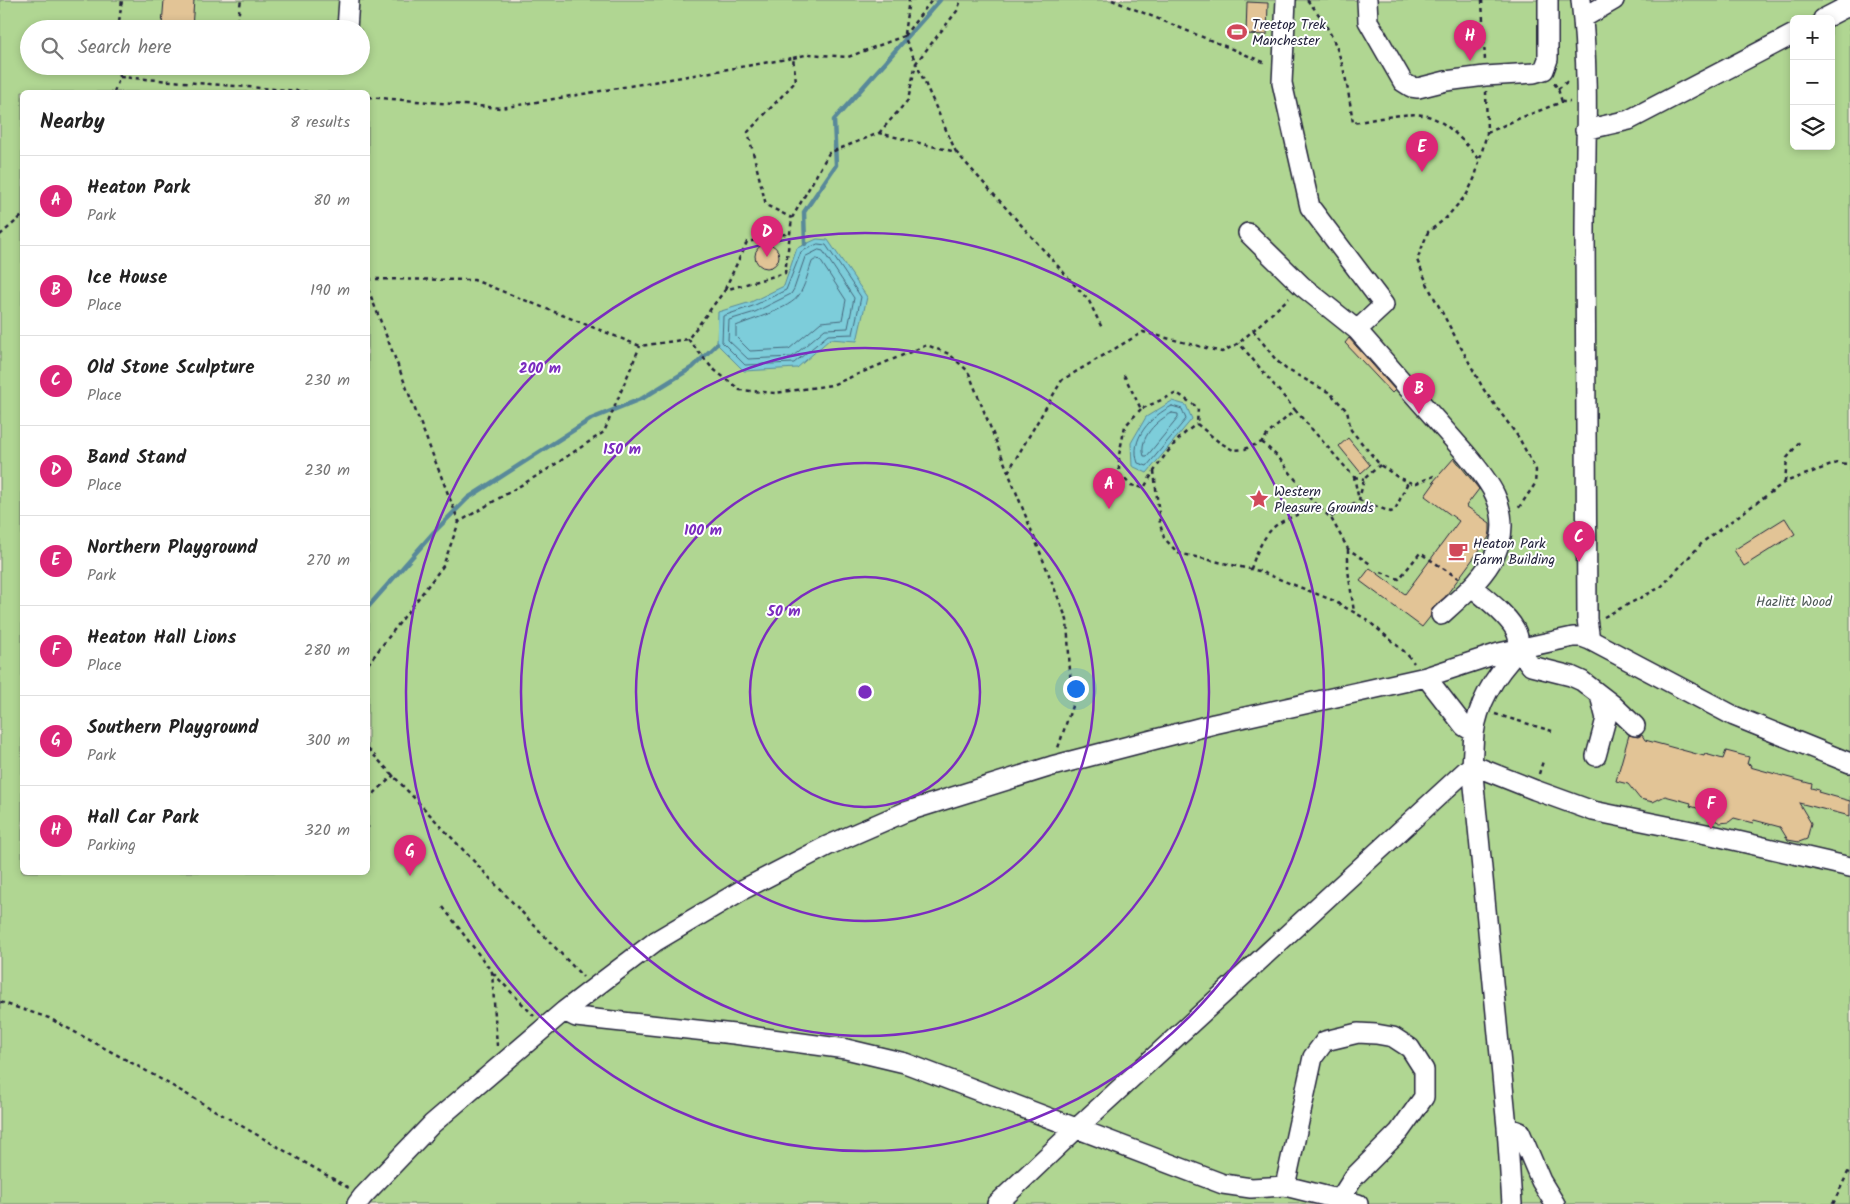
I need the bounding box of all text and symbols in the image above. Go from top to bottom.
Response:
place label: Treetop Trek Manchester [1252,14,1326,52]
map controls [1790,15,1835,150]
button: + [1790,15,1835,60]
search box [20,20,370,75]
pin: H [1454,20,1486,61]
sports icon: Treetop Trek Manchester [1226,21,1248,43]
text: Search here [78,33,172,63]
icon: search [38,34,66,62]
button: − [1790,60,1835,105]
button: layers [1790,105,1835,150]
text: Nearby [40,106,105,139]
text: 8 results [290,110,350,135]
pin: E [1406,131,1438,172]
text: Heaton Park [87,173,190,203]
text: A [51,188,61,213]
text: 80 m [313,188,350,213]
text: Park [87,203,116,228]
pin: D [751,216,783,257]
text: Ice House [87,263,167,293]
text: B [51,278,61,303]
text: 190 m [310,278,350,303]
text: Place [87,293,121,318]
text: Old Stone Sculpture [87,353,254,383]
text: 200 m [519,357,561,381]
text: C [51,368,61,393]
text: 230 m [304,368,350,393]
pin: B [1403,373,1435,414]
text: Place [87,383,121,408]
text: 150 m [603,438,641,462]
text: Band Stand [87,443,186,473]
text: D [51,458,61,483]
text: 230 m [304,458,350,483]
pin: A [1093,468,1125,509]
text: Place [87,473,121,498]
place label: Western Pleasure Grounds [1274,481,1374,519]
place icon: Western Pleasure Grounds [1248,488,1270,510]
text: 100 m [684,519,722,543]
pin: C [1563,521,1595,562]
text: Northern Playground [87,533,258,563]
place label: Heaton Park Farm Building [1473,533,1555,571]
cafe icon: Heaton Park Farm Building [1447,540,1469,562]
text: E [52,548,60,573]
text: 270 m [306,548,350,573]
text: Park [87,563,116,588]
park label: Hazlitt Wood [1756,591,1833,613]
text: 50 m [766,600,801,624]
text: Heaton Hall Lions [87,623,236,653]
text: F [52,638,60,663]
text: 280 m [304,638,350,663]
text: Place [87,653,121,678]
your location [1063,676,1089,702]
centre of rings [856,683,874,701]
text: Southern Playground [87,713,258,743]
text: G [51,728,61,753]
text: 300 m [306,728,350,753]
text: Park [87,743,116,768]
pin: F [1695,788,1727,829]
text: Hall Car Park [87,803,198,833]
text: H [51,818,61,843]
text: 320 m [304,818,350,843]
text: Parking [87,833,136,858]
pin: G [394,835,426,876]

